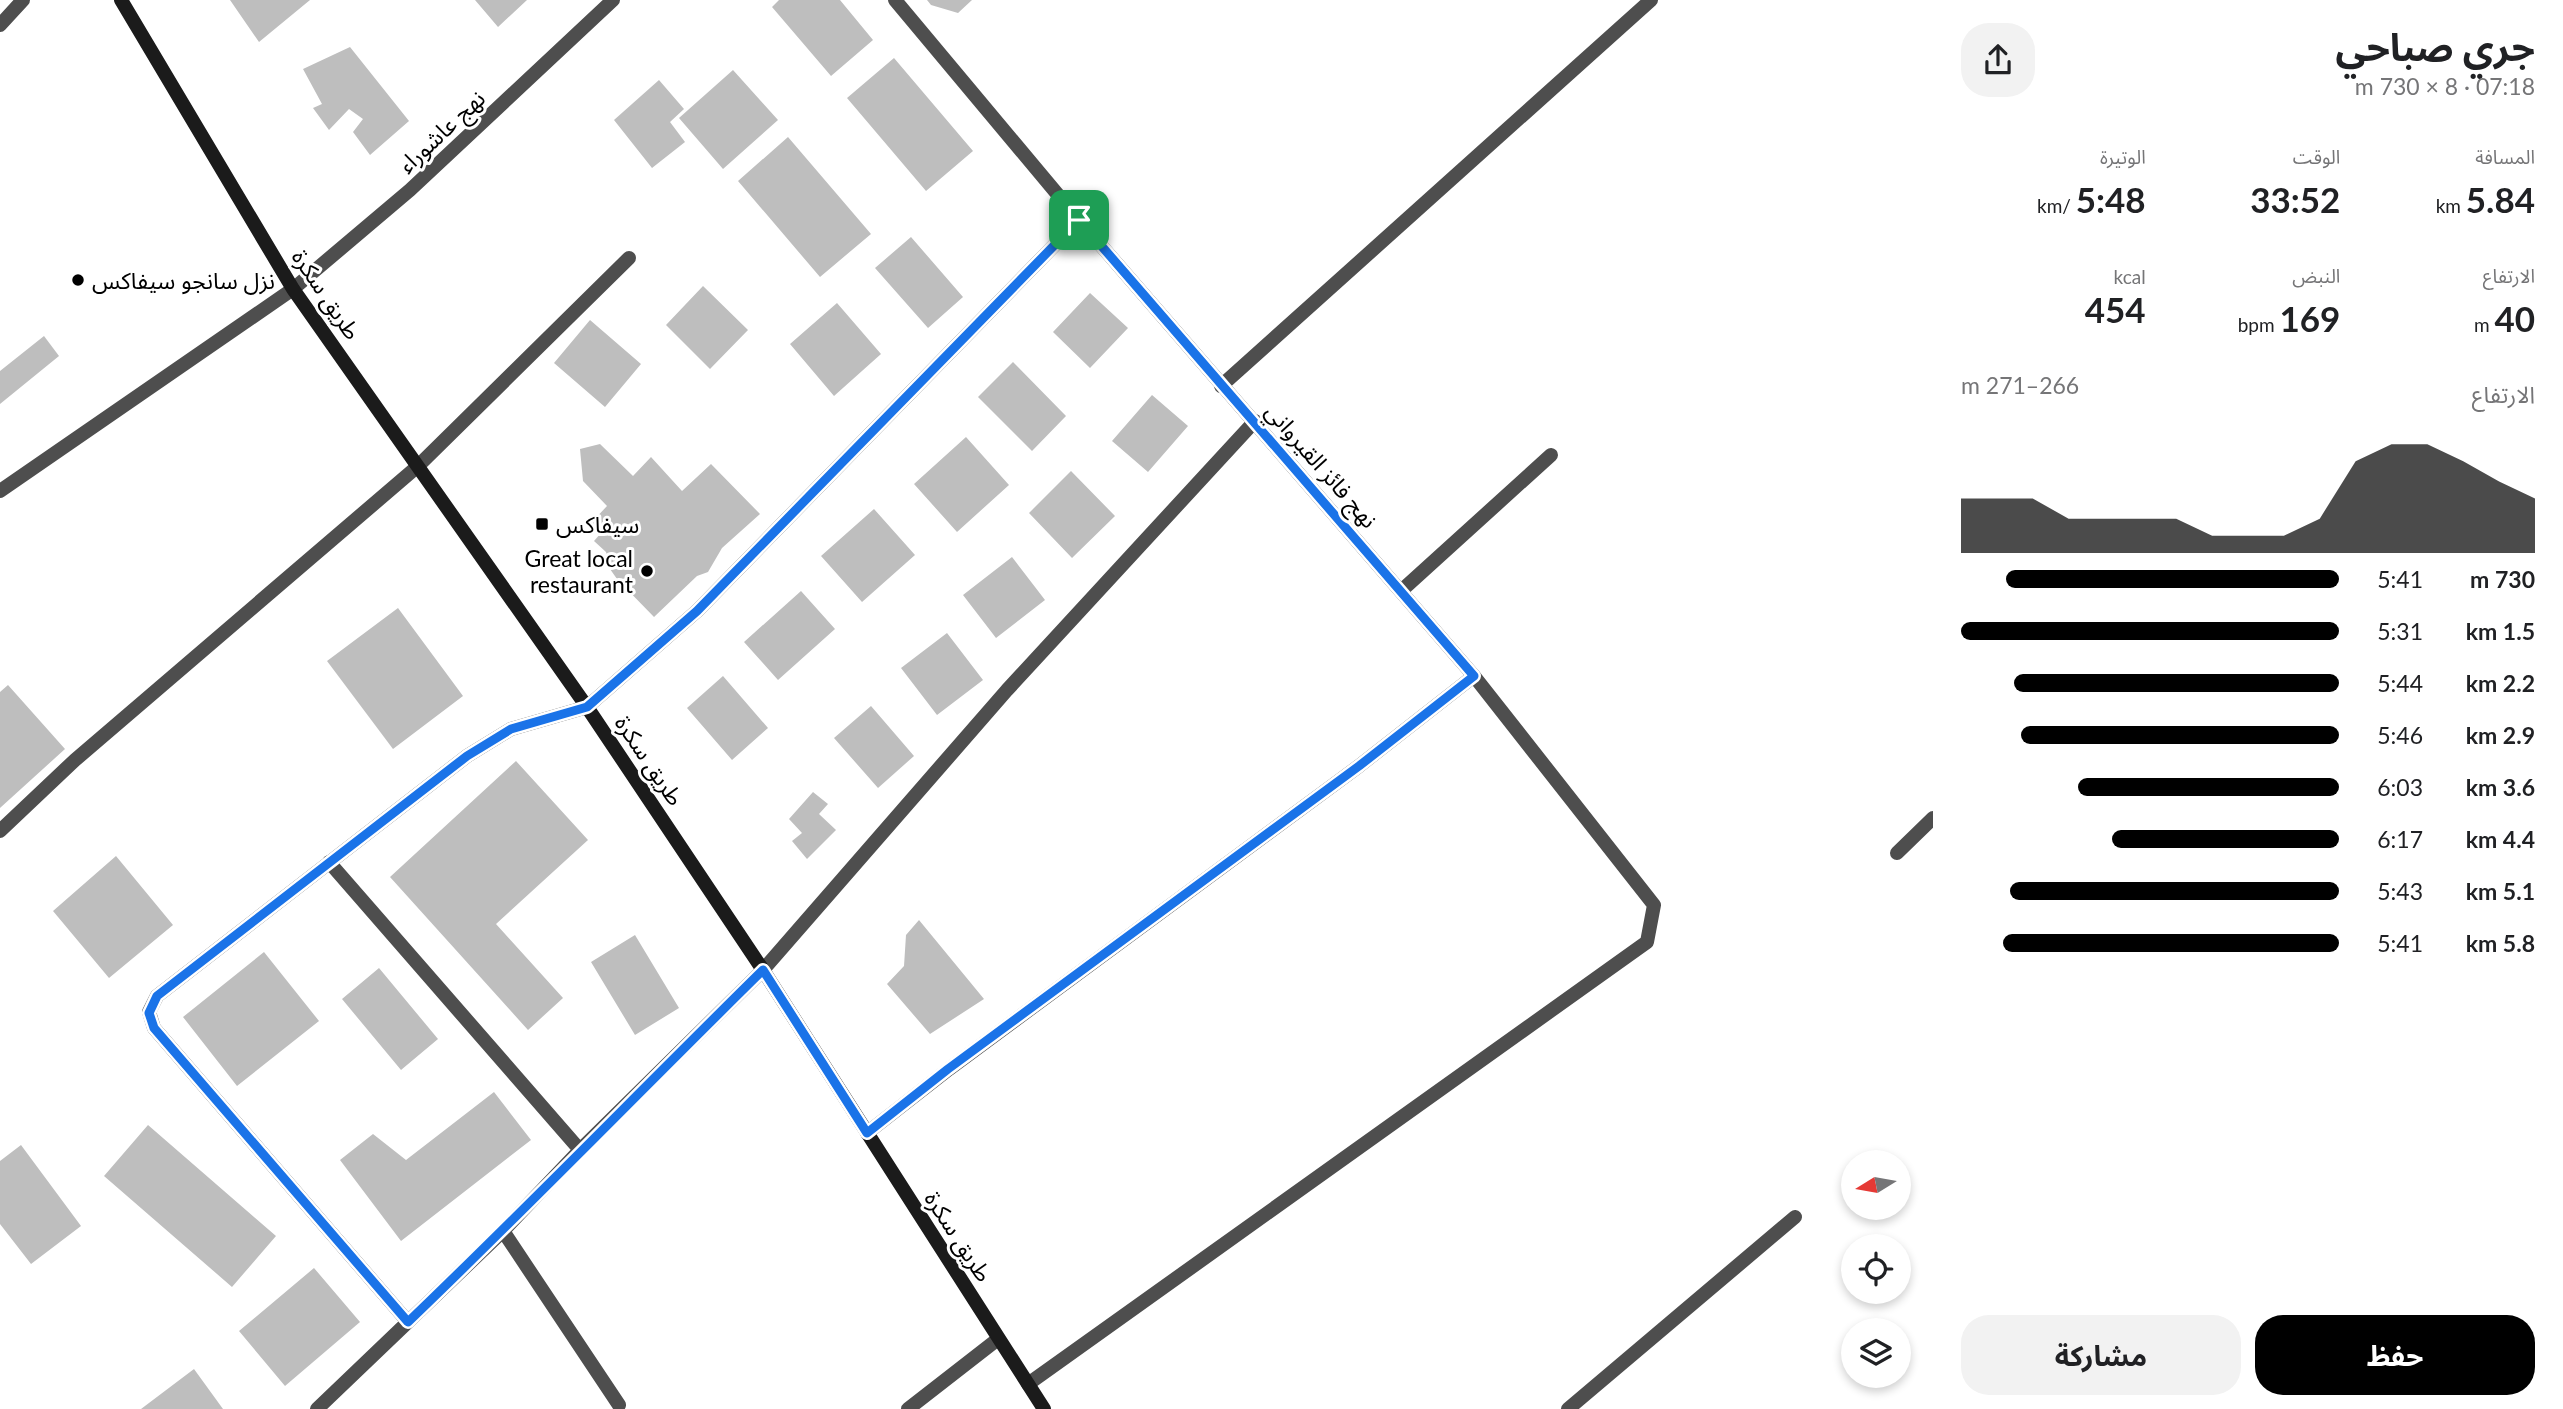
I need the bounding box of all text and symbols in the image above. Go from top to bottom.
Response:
button: share [1961,23,2035,97]
text: جري صباحي [2336,23,2535,69]
text: 07:18 · 8 × 730 m [2355,72,2535,100]
street label: نهج عاشوراء [392,84,493,181]
text: الوتيرة [2100,145,2146,168]
text: الوقت [2293,145,2340,168]
text: المسافة [2475,145,2535,168]
text: 5:48 [2076,178,2146,220]
text: 33:52 [2250,178,2340,220]
text: 5.84 [2466,178,2535,220]
pin [1049,190,1109,250]
text: /km [2037,194,2076,217]
text: km [2436,194,2466,217]
icon: arrive [1060,201,1098,239]
street label: طريق سكرة [286,244,367,345]
text: النبض [2292,264,2340,287]
text: الارتفاع [2483,264,2535,287]
text: kcal [2114,265,2146,288]
place label: نزل سانجو سيفاكس [92,266,275,295]
marker: نزل سانجو سيفاكس [70,272,86,288]
text: 454 [2085,288,2146,330]
text: 169 [2279,297,2340,339]
text: 40 [2494,297,2535,339]
text: bpm [2238,313,2279,336]
text: m [2474,313,2494,336]
text: 266–271 m [1961,371,2079,399]
text: الارتفاع [2472,380,2535,408]
street label: نهج فائز القيرواني [1257,397,1384,536]
place label: سيفاكس [556,510,639,538]
marker: سيفاكس [534,516,550,532]
place label: Great local restaurant [525,544,634,598]
marker: Great local restaurant [639,563,655,579]
text: 5:41 [2377,565,2423,593]
text: 730 m [2470,565,2535,593]
text: 5:31 [2377,617,2423,645]
text: 1.5 km [2466,617,2535,645]
text: 5:44 [2377,669,2423,697]
text: 2.2 km [2466,669,2535,697]
street label: طريق سكرة [609,710,690,811]
text: 5:46 [2377,721,2423,749]
text: 2.9 km [2466,721,2535,749]
text: 6:03 [2377,773,2423,801]
text: 3.6 km [2466,773,2535,801]
text: 6:17 [2377,825,2423,853]
text: 4.4 km [2466,825,2535,853]
text: 5:43 [2377,877,2423,905]
text: 5.1 km [2466,877,2535,905]
text: 5:41 [2377,929,2423,957]
text: 5.8 km [2466,929,2535,957]
north arrow [1841,1150,1911,1220]
map controls [1841,1150,1911,1388]
street label: طريق سكرة [918,1185,999,1287]
button: locate [1841,1234,1911,1304]
button: مشاركة [1961,1315,2241,1395]
button: حفظ [2255,1315,2535,1395]
button: layers [1841,1318,1911,1388]

